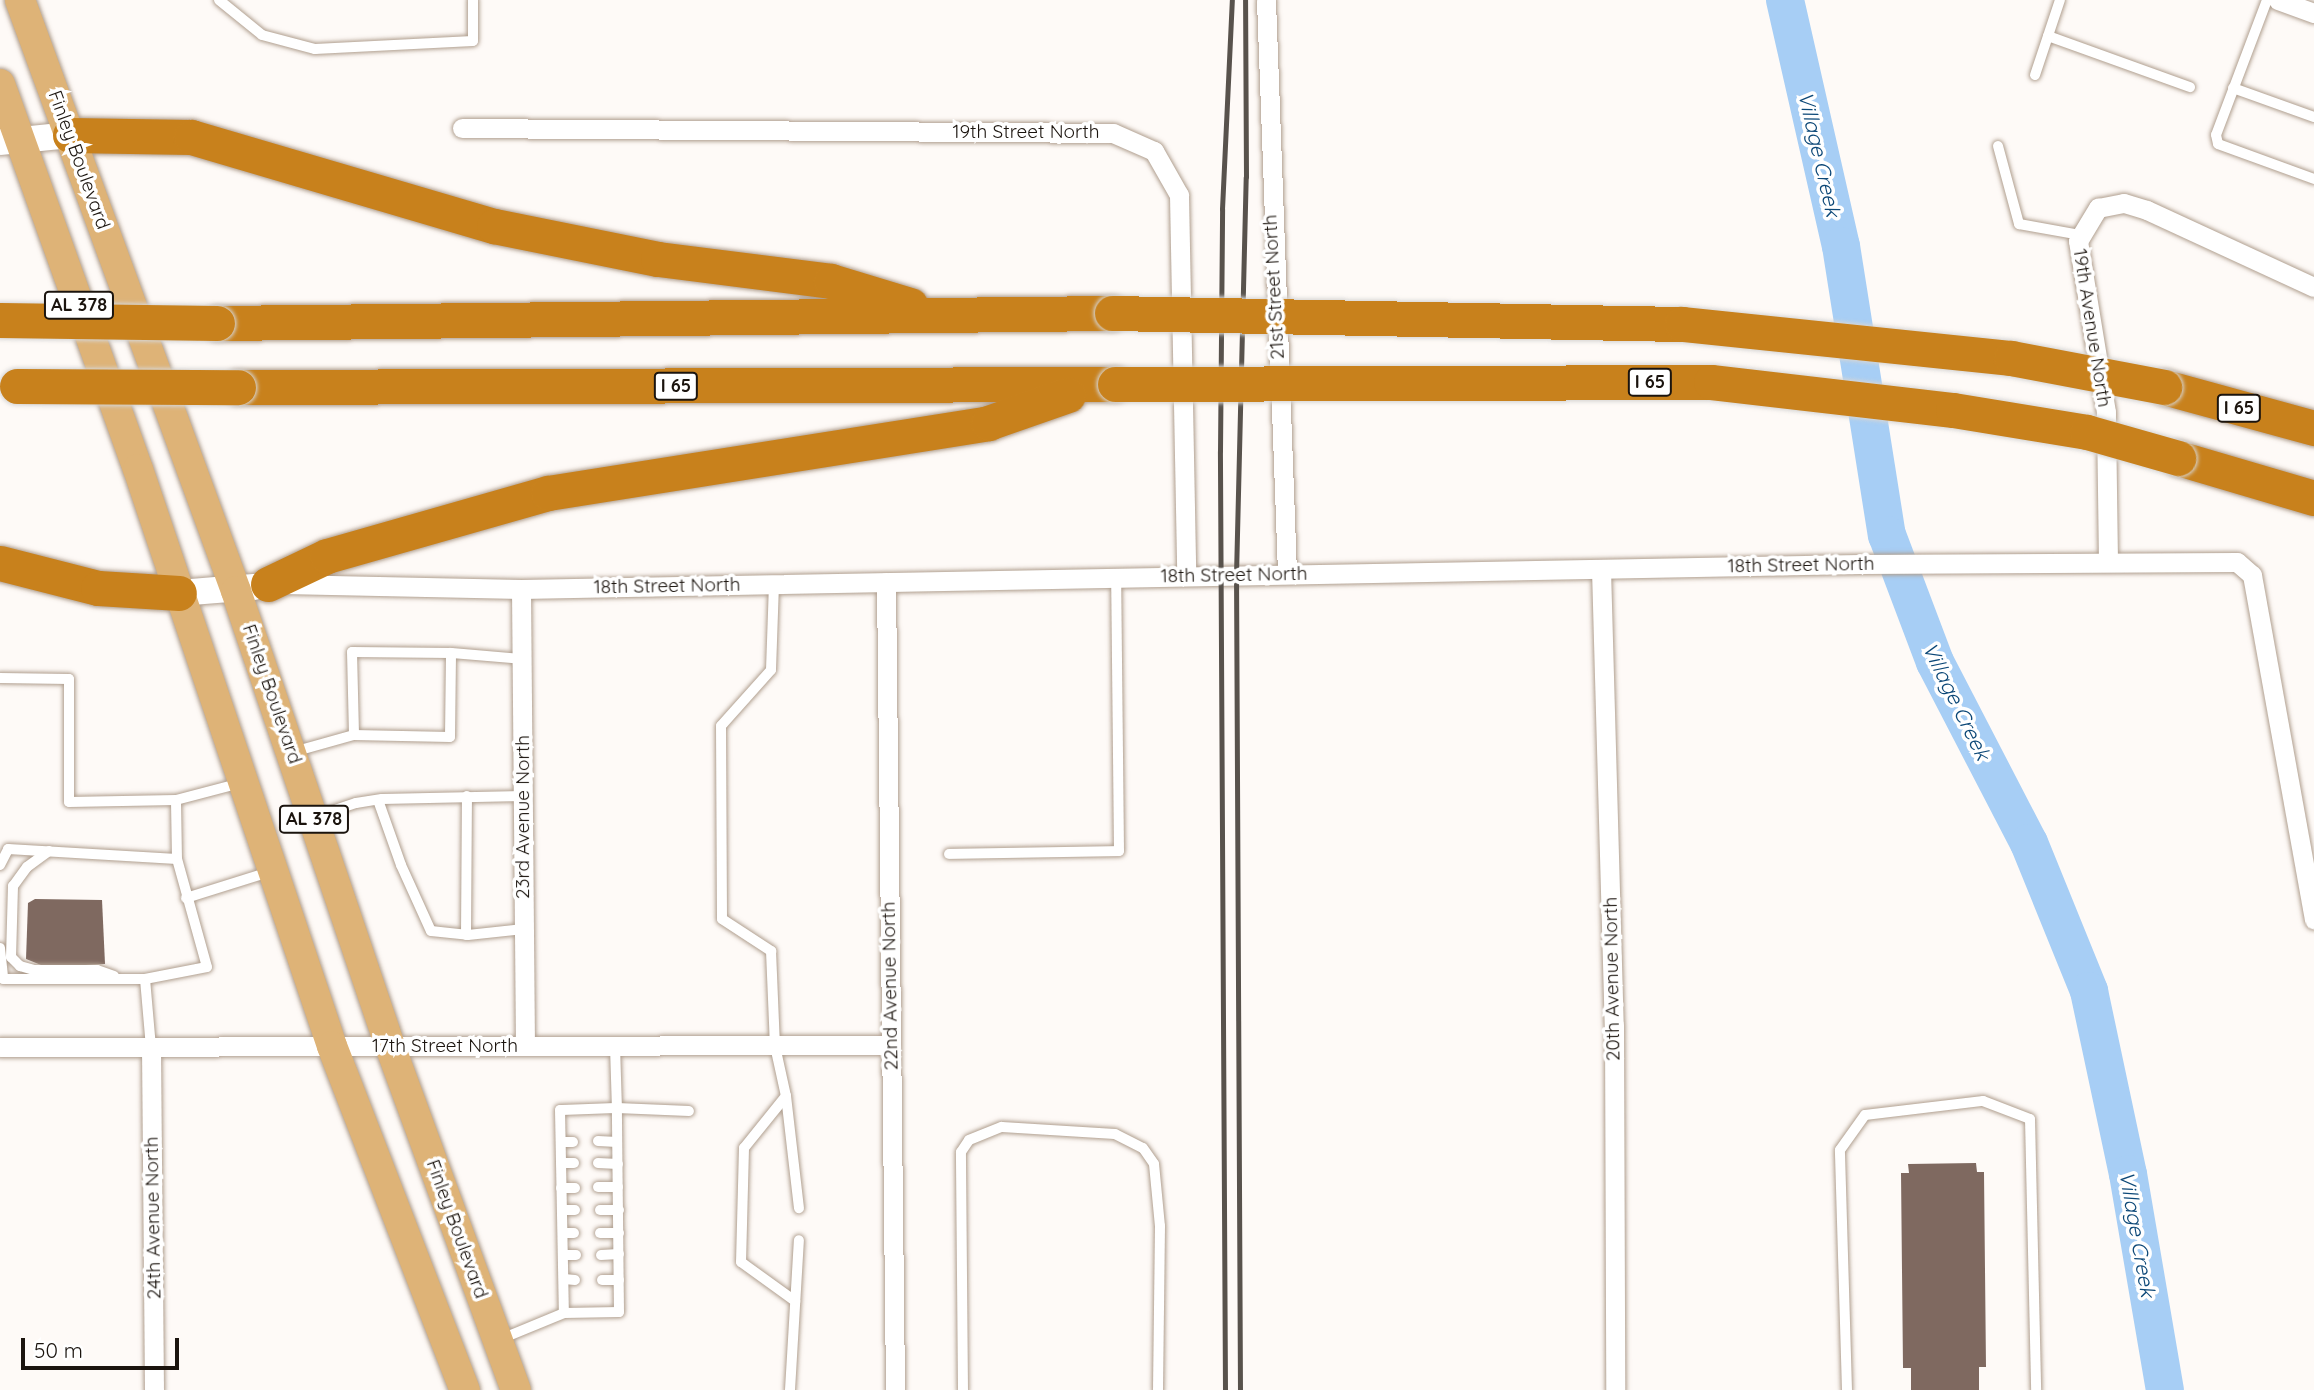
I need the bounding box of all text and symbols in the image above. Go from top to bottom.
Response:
street label: Finley Boulevard [43,88,115,232]
water label: Village Creek [1793,89,1847,219]
street label: 19th Street North [952,121,1100,143]
street label: 21st Street North [1259,214,1289,360]
street label: 19th Avenue North [2068,247,2116,409]
road number: AL 378 [42,290,116,320]
road number: I 65 [1627,368,1673,396]
road number: I 65 [653,372,699,400]
road number: I 65 [2216,394,2262,422]
street label: 18th Street North [1727,552,1875,578]
street label: 18th Street North [1160,562,1308,588]
street label: 18th Street North [593,573,741,599]
street label: Finley Boulevard [237,621,307,767]
water label: Village Creek [1918,638,1996,764]
street label: 23rd Avenue North [512,735,534,899]
road number: AL 378 [277,804,351,834]
street label: 20th Avenue North [1599,897,1625,1061]
street label: 22nd Avenue North [877,901,903,1071]
street label: 17th Street North [372,1035,518,1057]
street label: 24th Avenue North [140,1136,166,1300]
street label: Finley Boulevard [421,1157,493,1301]
water label: Village Creek [2115,1169,2161,1299]
scale bar [24,1324,182,1368]
text: 50 m [34,1337,83,1363]

